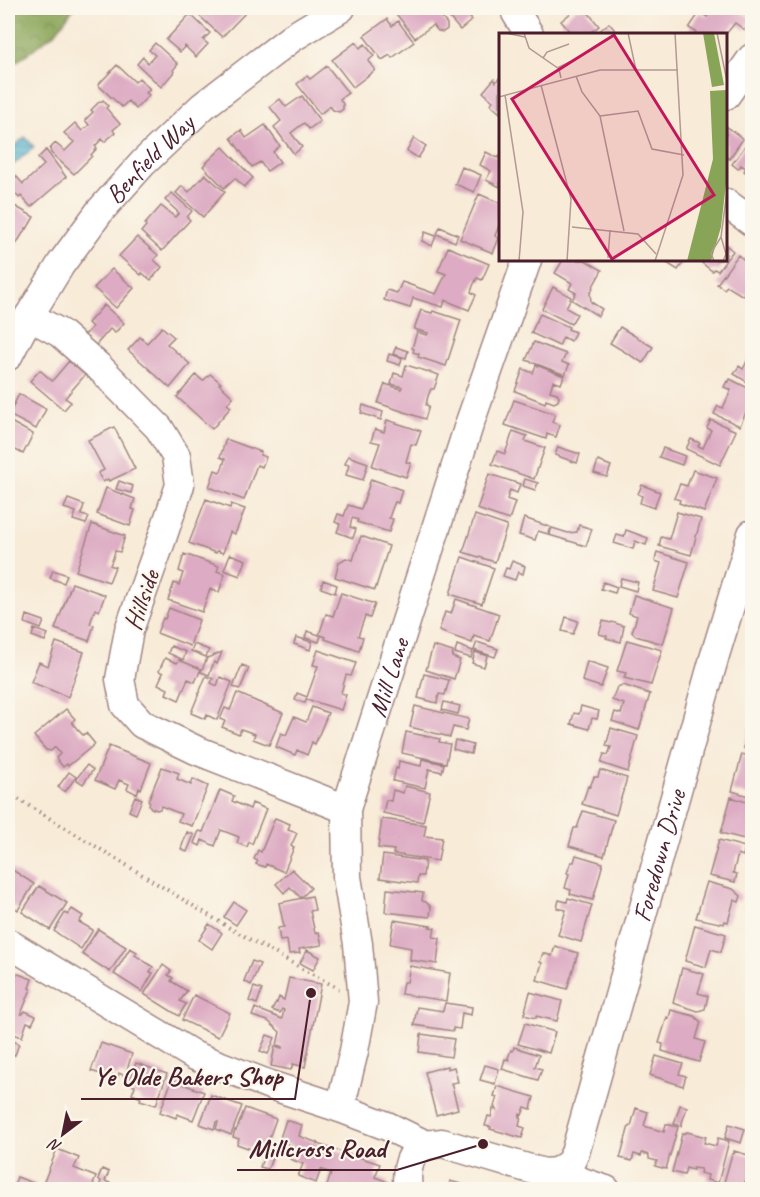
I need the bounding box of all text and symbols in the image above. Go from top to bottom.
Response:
inset map [499,33,727,261]
street label: Benfield Way [98,106,203,211]
street label: Hillside [116,565,167,634]
street label: Mill Lane [361,632,417,721]
street label: Foredown Drive [625,784,694,925]
callout: Ye Olde Bakers Shop [81,1054,295,1099]
text: Ye Olde Bakers Shop [93,1059,284,1093]
north arrow [33,1104,93,1164]
callout: Millcross Road [237,1125,397,1170]
text: Millcross Road [248,1131,390,1165]
text: N [43,1133,65,1157]

